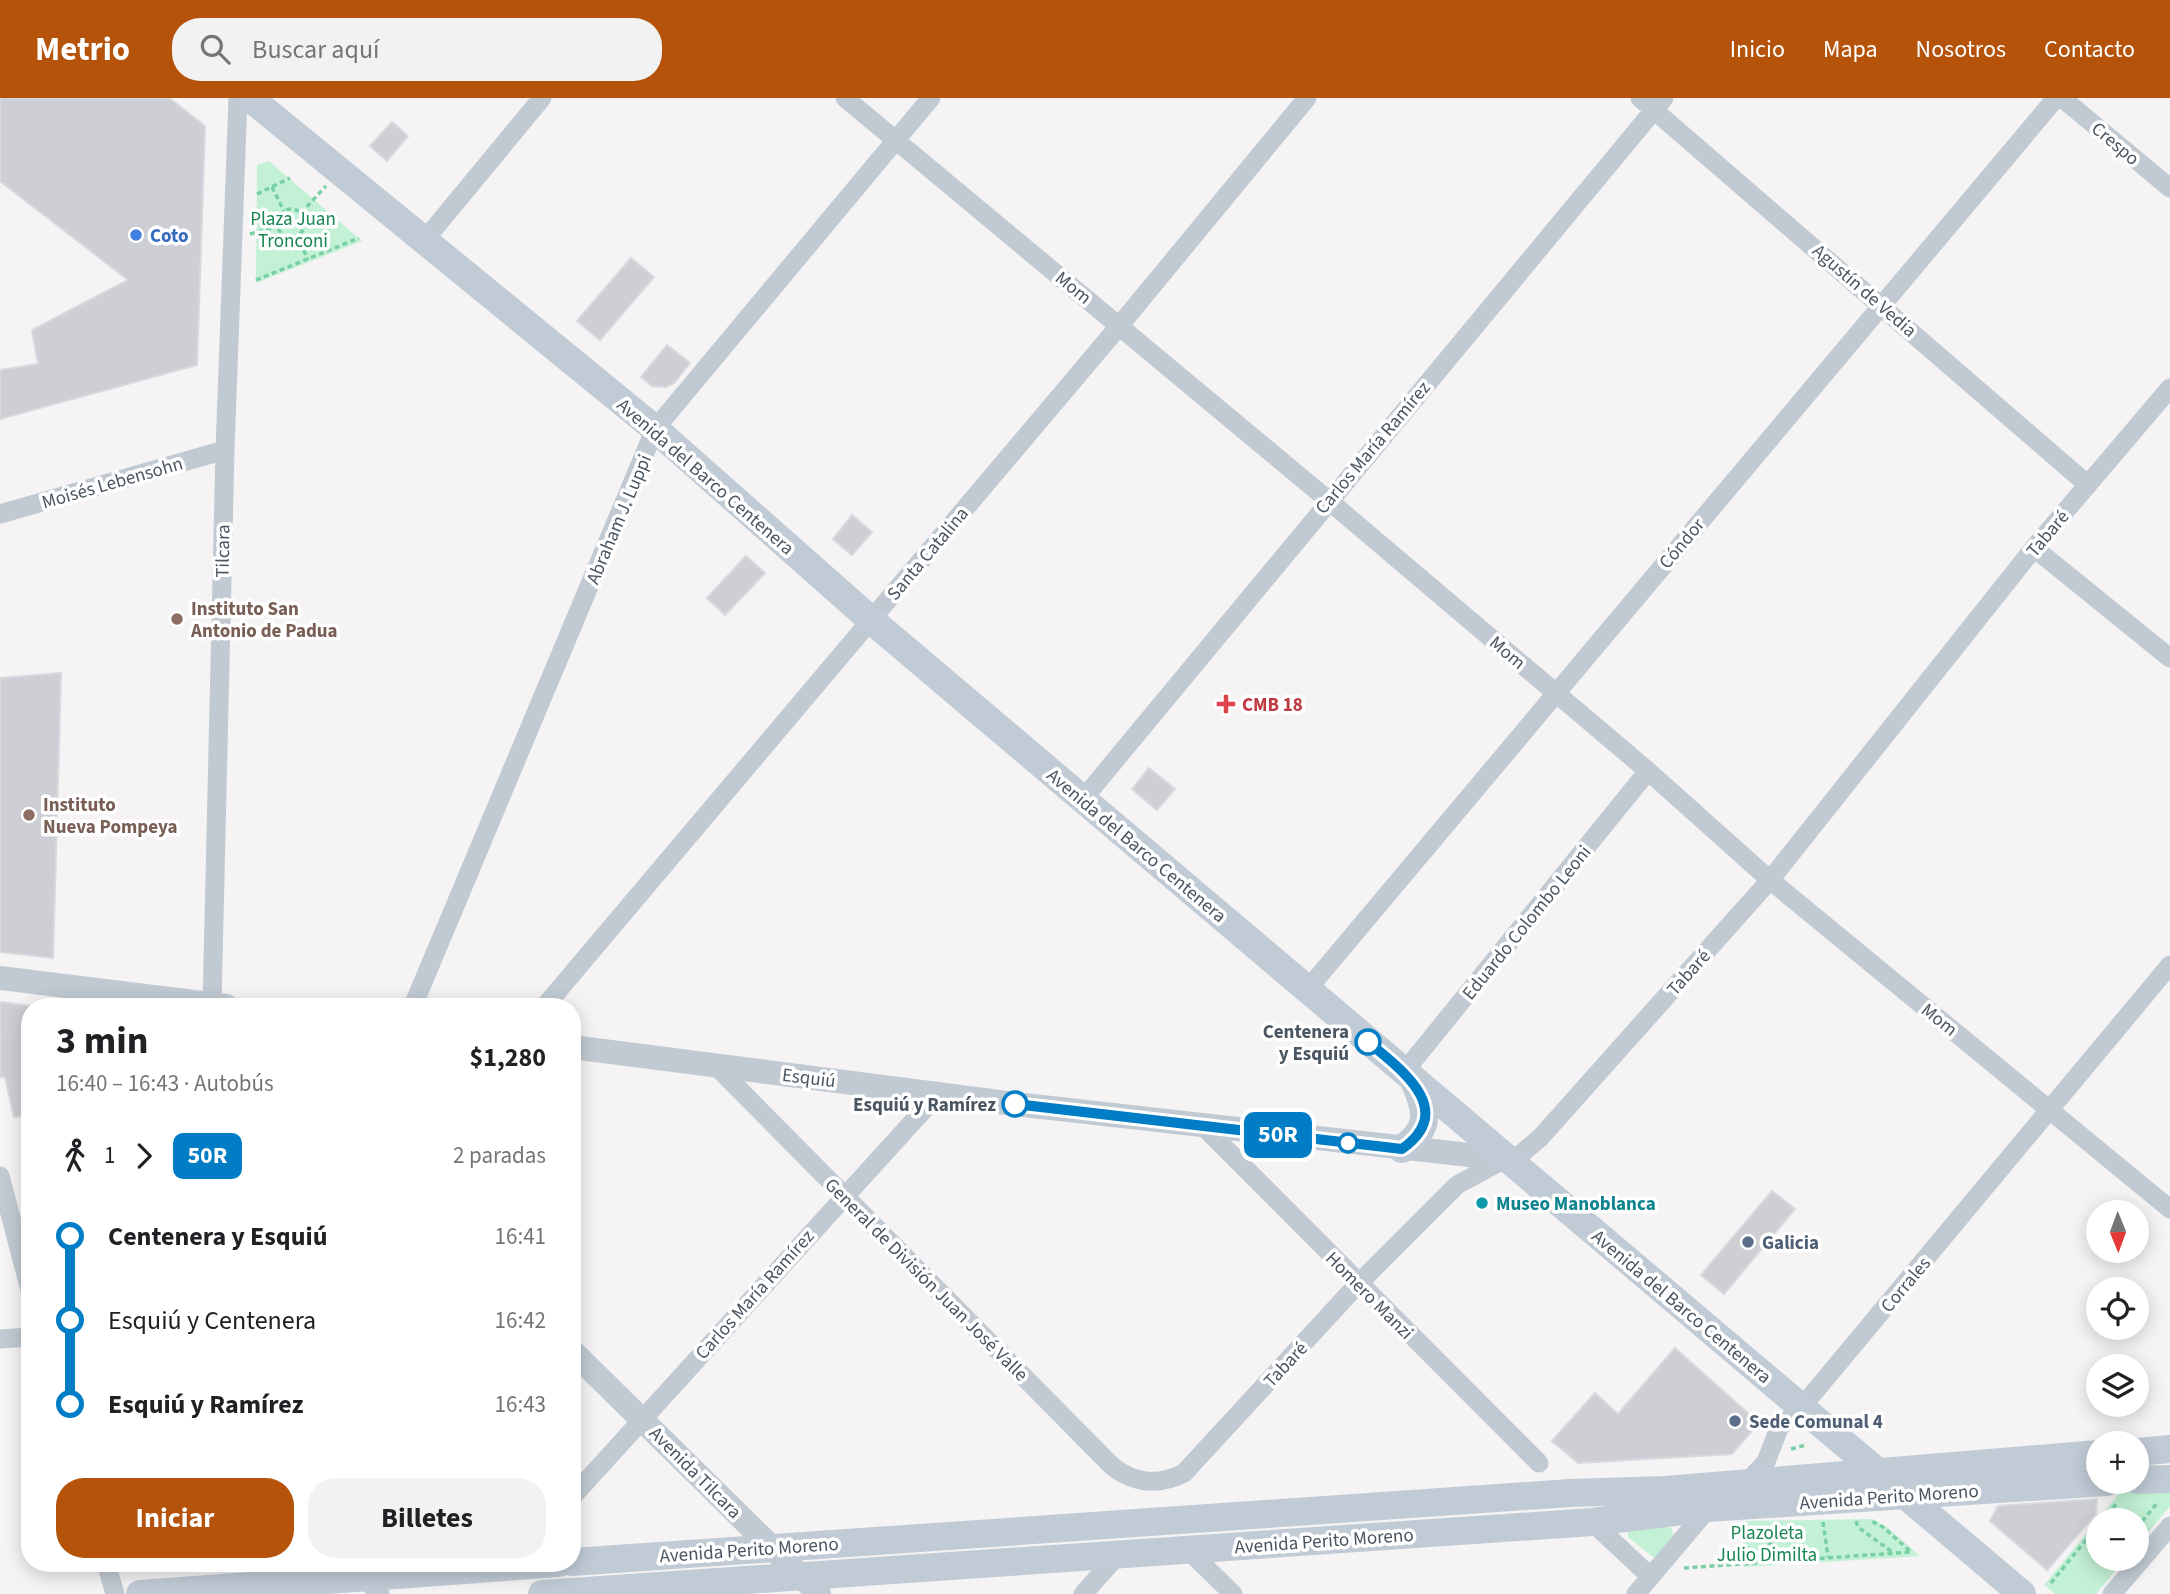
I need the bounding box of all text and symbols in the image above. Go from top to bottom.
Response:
search box [172,18,662,81]
text: Metrio [35,26,130,73]
icon: search [196,30,234,68]
text: Buscar aquí [252,31,379,68]
text: Inicio [1730,32,1785,67]
text: Mapa [1823,32,1878,67]
text: Nosotros [1916,32,2006,67]
text: Contacto [2044,32,2135,67]
street label: Crespo [2085,116,2145,172]
park label: Plaza Juan Tronconi [250,206,336,255]
place label: Coto [150,223,189,250]
marker: Coto [128,227,144,243]
street label: Agustín de Vedia [1806,238,1922,344]
street label: Mom [1049,265,1097,311]
street label: Carlos María Ramírez [1309,375,1437,520]
street label: Avenida del Barco Centenera [610,392,800,562]
street label: Moisés Lebensohn [39,450,186,516]
street label: Abraham J. Luppi [580,451,659,589]
street label: Santa Catalina [881,501,975,607]
street label: Tabaré [2020,505,2076,563]
street label: Cóndor [1653,512,1712,575]
street label: Tilcara [210,524,237,578]
place label: Instituto San Antonio de Padua [190,596,338,645]
marker: Instituto San Antonio de Padua [169,611,185,627]
street label: Mom [1483,630,1531,676]
place label: CMB 18 [1242,692,1303,719]
marker: CMB 18 [1216,694,1236,714]
street label: Avenida del Barco Centenera [1040,763,1232,930]
place label: Instituto Nueva Pompeya [43,792,177,841]
marker: Instituto Nueva Pompeya [21,807,37,823]
street label: Eduardo Colombo Leoni [1456,840,1598,1006]
street label: Tabaré [1661,944,1717,1002]
street label: Mom [1915,997,1963,1043]
text: 3 min [56,1014,148,1068]
place label: Centenera y Esquiú [1263,1019,1349,1068]
marker: Centenera y Esquiú [1355,1029,1381,1055]
text: $1,280 [470,1039,546,1076]
street label: Esquiú [780,1062,837,1095]
text: 16:40 – 16:43 · Autobús [56,1067,274,1100]
marker: Esquiú y Ramírez [1002,1091,1028,1117]
place label: Esquiú y Ramírez [853,1092,996,1119]
line badge: 50R [1238,1112,1318,1158]
text: 50R [1258,1117,1298,1152]
unlabelled marker [1338,1133,1358,1153]
icon: walk [56,1137,94,1175]
icon: forward [125,1137,163,1175]
text: 50R [187,1138,228,1173]
text: 1 [104,1139,115,1172]
text: 2 paradas [453,1139,546,1172]
street label: General de División Juan José Valle [818,1172,1034,1388]
place label: Museo Manoblanca [1496,1191,1656,1218]
marker: Museo Manoblanca [1474,1195,1490,1211]
north arrow [2086,1200,2149,1264]
map controls [2086,1200,2149,1571]
text: Centenera y Esquiú [108,1218,327,1255]
text: 16:41 [495,1220,546,1253]
street label: Carlos María Ramírez [689,1224,821,1366]
street label: Avenida del Barco Centenera [1585,1224,1777,1391]
place label: Galicia [1762,1230,1819,1257]
marker: Galicia [1740,1234,1756,1250]
street label: Homero Manzi [1319,1246,1419,1346]
street label: Corrales [1875,1251,1938,1319]
button: locate [2086,1277,2149,1340]
text: Esquiú y Centenera [108,1302,316,1339]
text: 16:42 [495,1304,546,1337]
street label: Tabaré [1258,1336,1314,1394]
button: layers [2086,1354,2149,1417]
text: Esquiú y Ramírez [108,1386,304,1423]
text: 16:43 [495,1388,546,1421]
place label: Sede Comunal 4 [1749,1409,1883,1436]
marker: Sede Comunal 4 [1727,1413,1743,1429]
street label: Avenida Tilcara [643,1421,747,1525]
button: + [2086,1431,2149,1494]
button: Iniciar [56,1478,294,1558]
button: Billetes [308,1478,546,1558]
street label: Avenida Perito Moreno [1799,1478,1979,1517]
button: − [2086,1508,2149,1571]
park label: Plazoleta Julio Dimilta [1717,1520,1817,1569]
street label: Avenida Perito Moreno [1234,1522,1414,1561]
street label: Avenida Perito Moreno [659,1531,839,1570]

